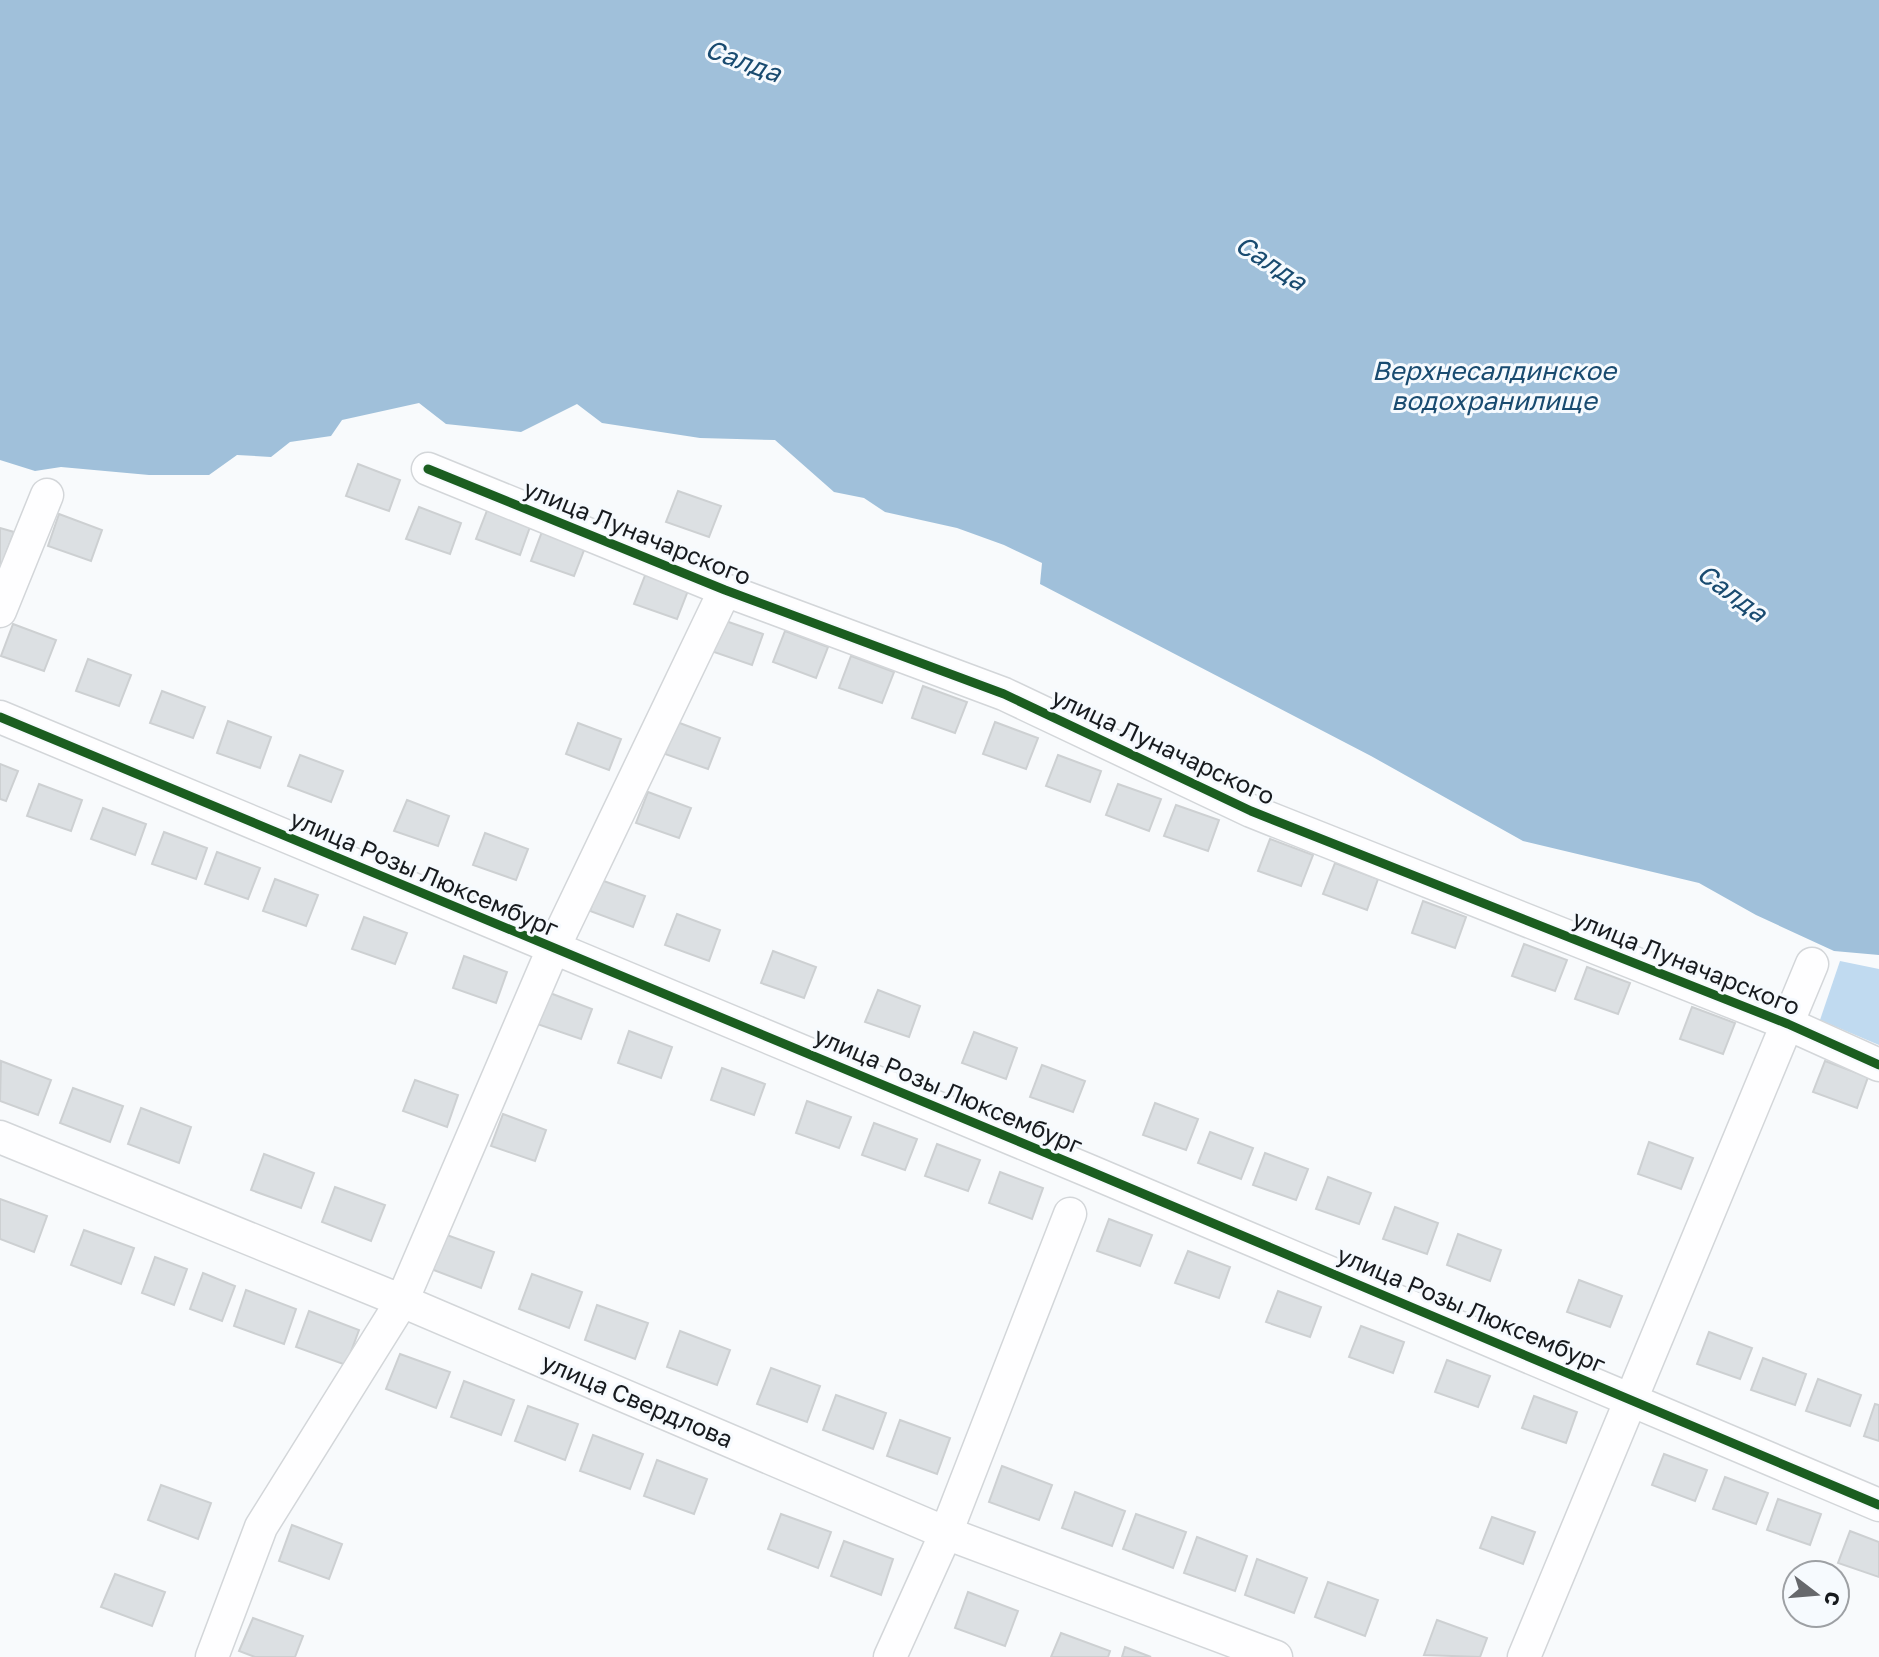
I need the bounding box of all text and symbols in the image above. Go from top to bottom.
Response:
water label: Салда [701,33,786,89]
water label: Салда [1230,228,1314,298]
water label: Верхнесалдинское водохранилище [1372,355,1618,416]
street label: улица Луначарского [520,473,756,591]
water label: Салда [1692,557,1774,629]
street label: улица Луначарского [1047,681,1280,810]
street label: улица Розы Люксембург [286,803,563,942]
street label: улица Луначарского [1569,903,1805,1021]
street label: улица Розы Люксембург [810,1020,1087,1159]
street label: улица Розы Люксембург [1333,1239,1610,1378]
street label: улица Свердлова [537,1346,738,1453]
north arrow [1781,1559,1851,1629]
text: С [1820,1589,1846,1608]

